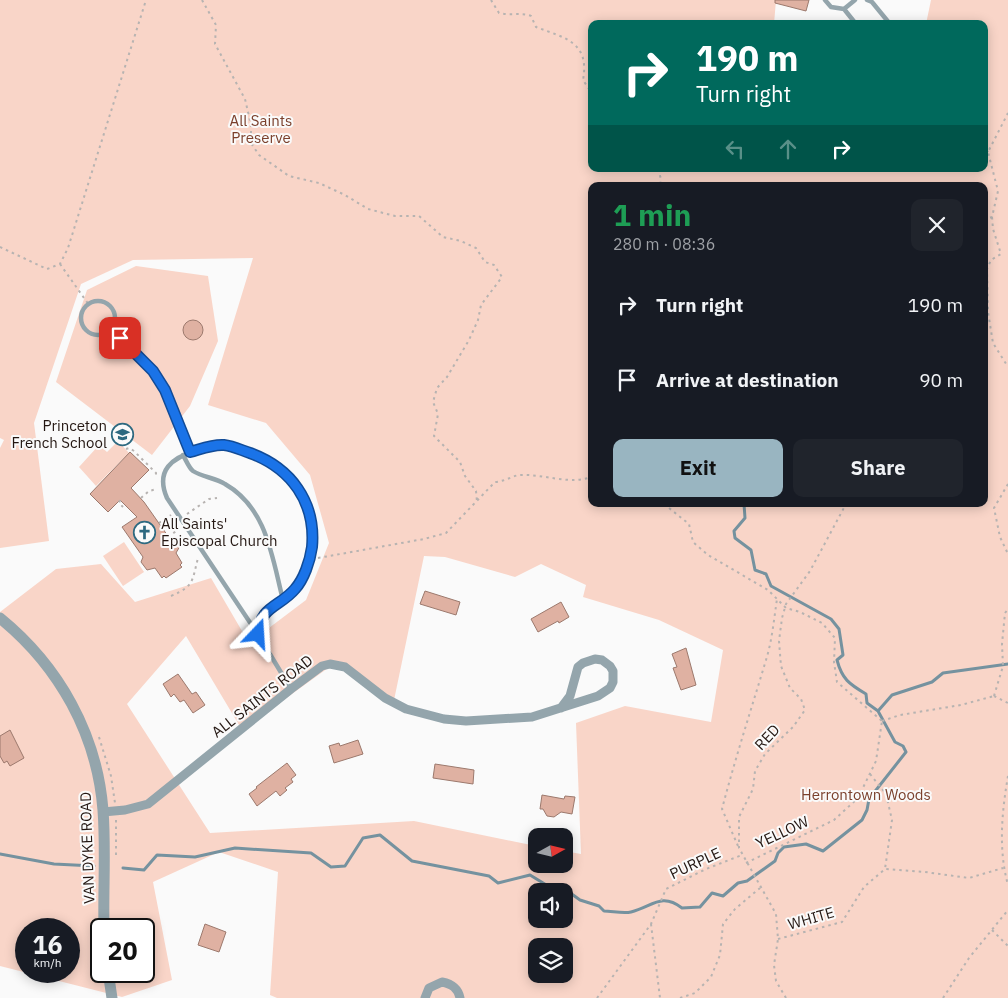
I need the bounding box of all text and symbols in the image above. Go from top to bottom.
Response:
text: 190 m [696,35,799,81]
icon: right [613,40,678,105]
text: Turn right [696,79,791,108]
park label: All Saints Preserve [230,111,292,147]
icon: left [721,135,749,163]
icon: ahead [774,135,802,163]
icon: right [827,135,855,163]
text: 1 min [613,195,691,234]
button: close [911,199,963,251]
text: 280 m · 08:36 [613,234,715,254]
icon: right [613,291,641,319]
text: Turn right [656,293,743,317]
text: 190 m [908,293,963,317]
pin [99,317,141,359]
icon: arrive [106,324,134,352]
icon: arrive [613,366,641,394]
text: Arrive at destination [656,368,839,392]
text: 90 m [919,368,963,392]
place label: Princeton French School [11,416,107,452]
school or university icon: Princeton French School [111,422,135,446]
button: Exit [613,439,783,497]
button: Share [793,439,963,497]
place label: All Saints' Episcopal Church [161,514,278,550]
church icon: All Saints' Episcopal Church [133,520,157,544]
position arrow [231,607,283,659]
street label: ALL SAINTS ROAD [208,651,316,741]
street label: RED [750,720,784,754]
park label: Herrontown Woods [801,785,931,804]
street label: VAN DYKE ROAD [76,792,98,904]
street label: YELLOW [753,811,812,852]
north arrow [528,828,572,872]
map controls [528,828,573,983]
street label: PURPLE [666,843,724,883]
button: sound [528,883,573,928]
street label: WHITE [786,902,836,934]
speed limit sign: 20 [90,918,155,983]
text: 16 [32,928,63,961]
button: layers [528,938,573,983]
text: km/h [33,955,62,970]

